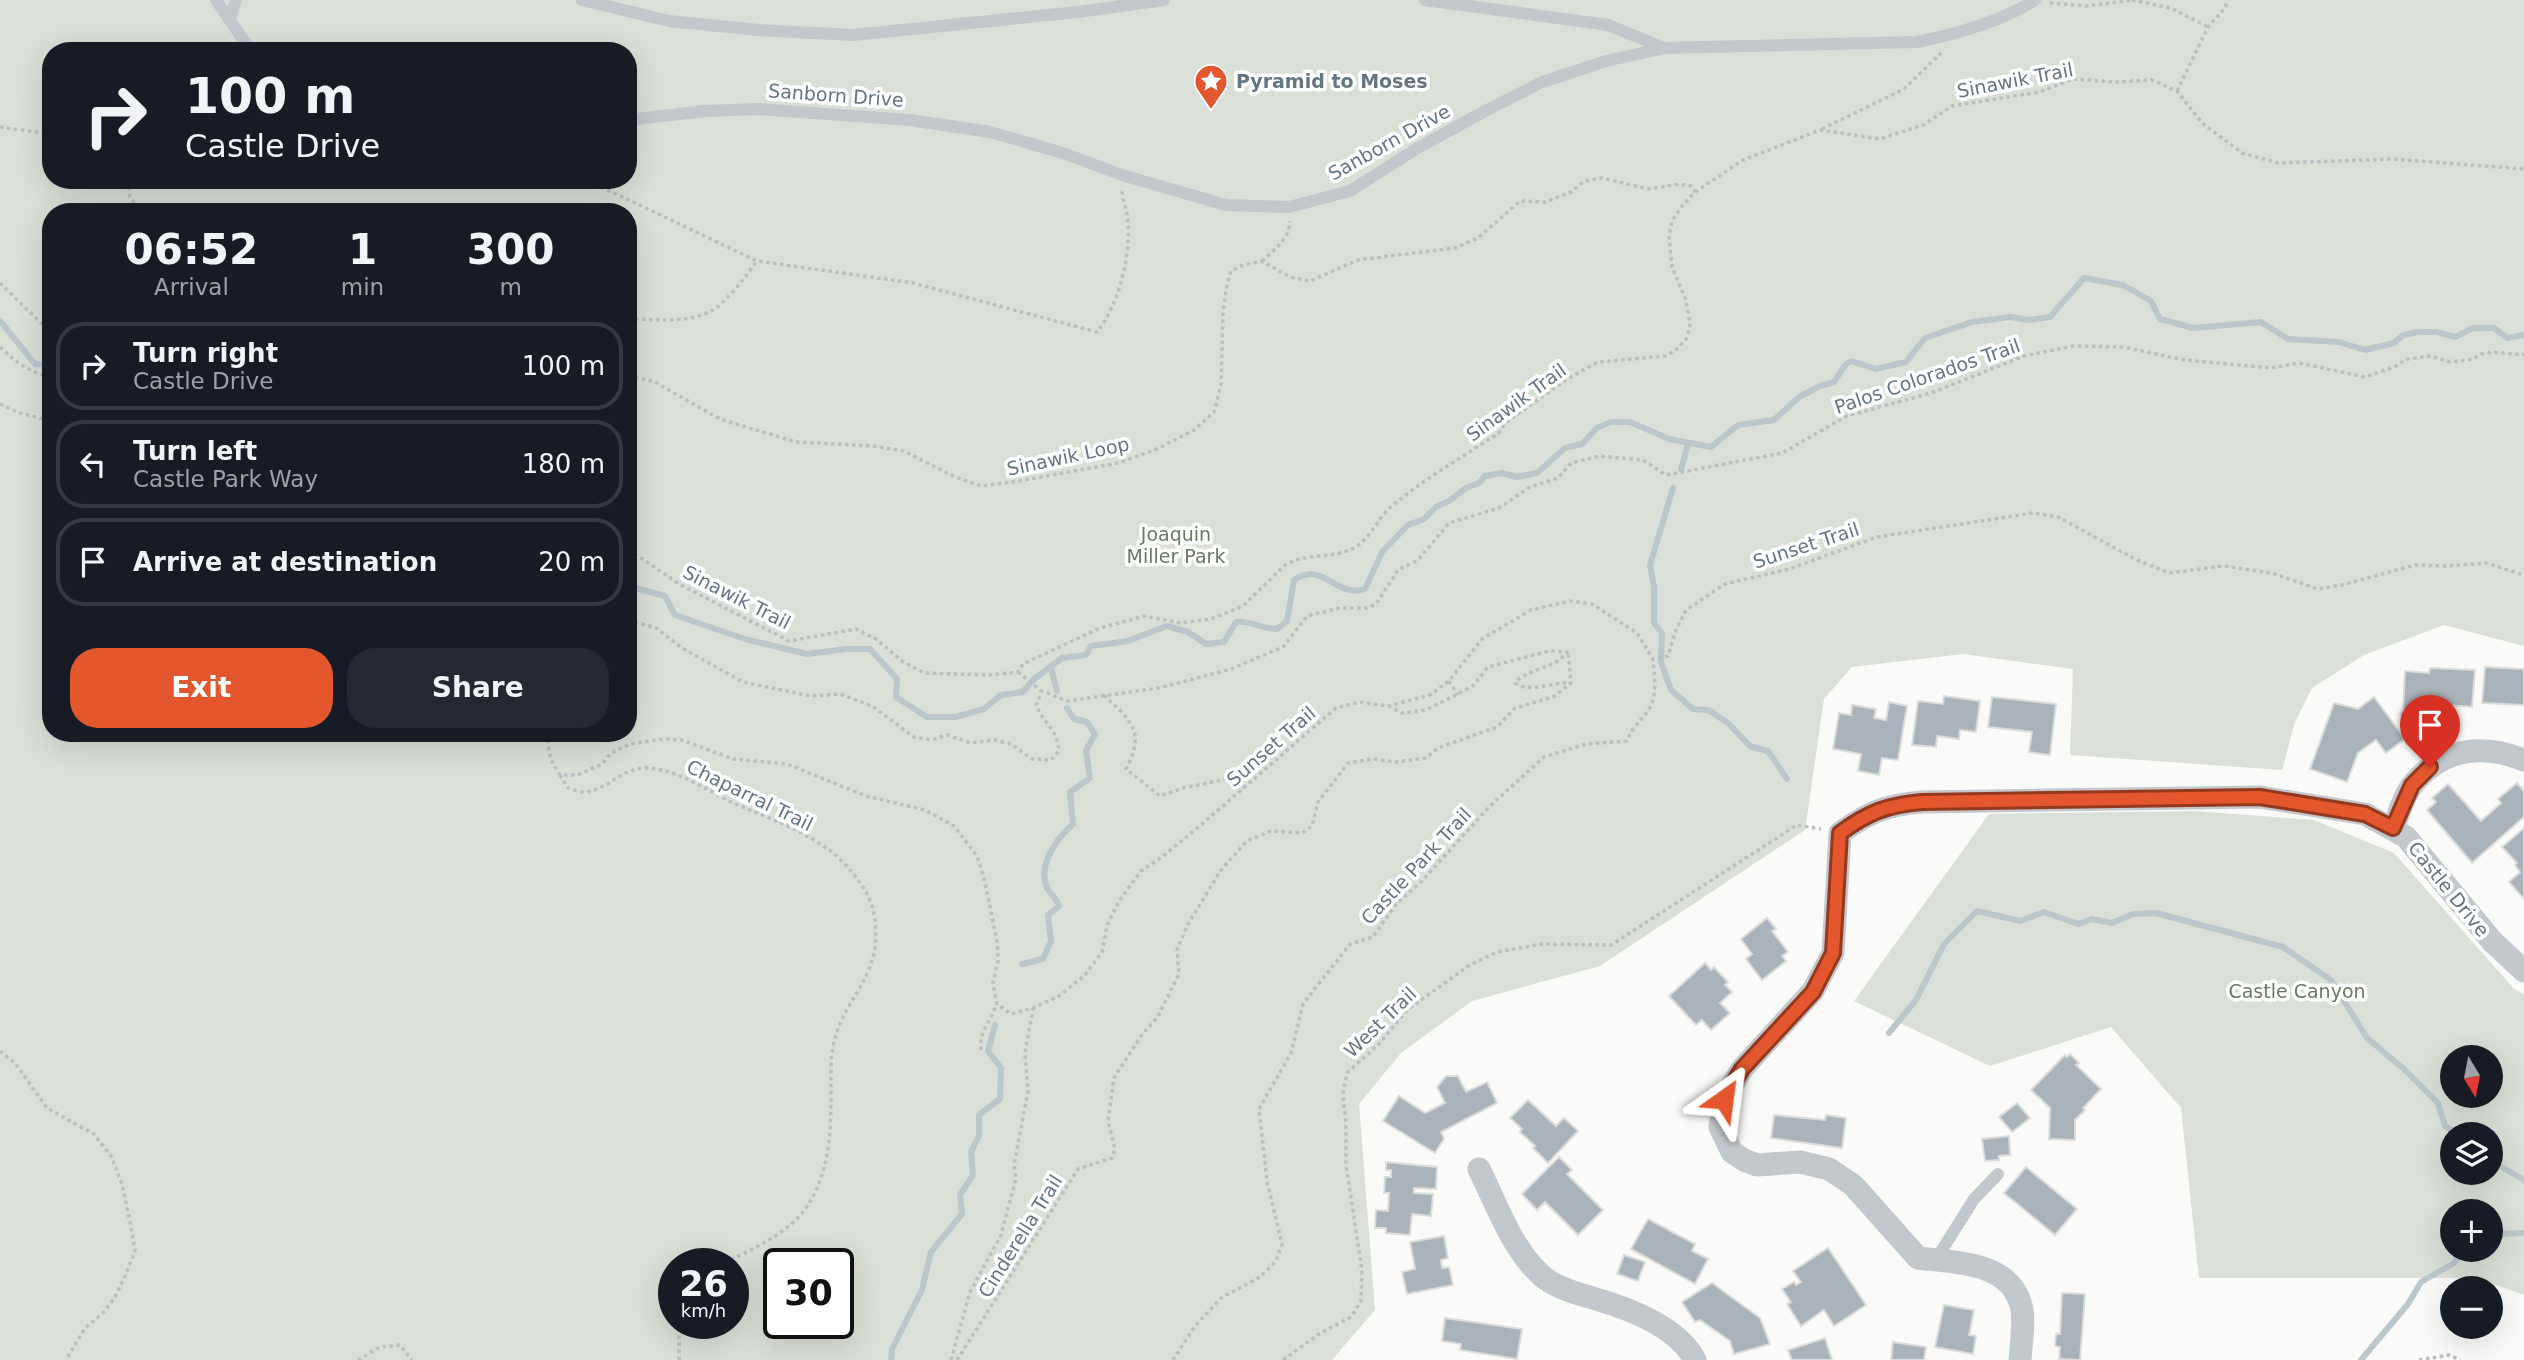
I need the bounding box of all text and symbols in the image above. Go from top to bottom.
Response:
street label: Sinawik Trail [1955,58,2075,102]
place icon: Pyramid to Moses [1192,62,1230,111]
text: 100 m [185,68,355,125]
icon: right [70,70,161,161]
place label: Pyramid to Moses [1236,70,1428,92]
street label: Sanborn Drive [768,79,904,111]
street label: Sanborn Drive [1324,99,1454,185]
text: Castle Drive [185,127,380,165]
text: 06:52 [125,225,258,274]
text: 1 [348,225,377,274]
text: 300 [467,225,554,274]
text: Arrival [154,274,229,300]
text: min [341,274,384,300]
text: m [499,274,522,300]
street label: Palos Colorados Trail [1831,334,2023,418]
text: Turn right [133,338,278,368]
icon: right [74,347,112,385]
text: 100 m [522,351,605,381]
street label: Sinawik Trail [1462,359,1570,445]
text: Castle Drive [133,368,273,394]
street label: Sinawik Loop [1005,432,1131,480]
text: Turn left [133,436,257,466]
icon: left [74,445,112,483]
text: 180 m [522,449,605,479]
text: Castle Park Way [133,466,318,492]
street label: Sunset Trail [1750,518,1862,572]
park label: Joaquin Miller Park [1127,523,1225,567]
icon: arrive [74,543,112,581]
text: Arrive at destination [133,547,437,577]
text: 20 m [538,547,605,577]
street label: Sinawik Trail [680,560,794,634]
button: Exit [70,648,333,728]
button: Share [347,648,609,728]
pin [2400,695,2460,767]
street label: Sunset Trail [1222,702,1320,790]
icon: arrive [2411,706,2449,744]
street label: Chaparral Trail [683,755,817,835]
street label: Castle Park Trail [1356,803,1476,929]
street label: Castle Drive [2404,837,2494,941]
park label: Castle Canyon [2228,980,2366,1002]
street label: West Trail [1339,982,1421,1062]
north arrow [2440,1045,2502,1108]
map controls [2440,1045,2503,1339]
position arrow [1687,1062,1761,1136]
button: layers [2440,1122,2503,1185]
street label: Cinderella Trail [973,1171,1067,1301]
button: + [2440,1199,2503,1262]
speed limit sign: 30 [763,1248,854,1339]
text: 26 [679,1264,728,1304]
button: − [2440,1276,2503,1339]
text: km/h [681,1300,726,1321]

